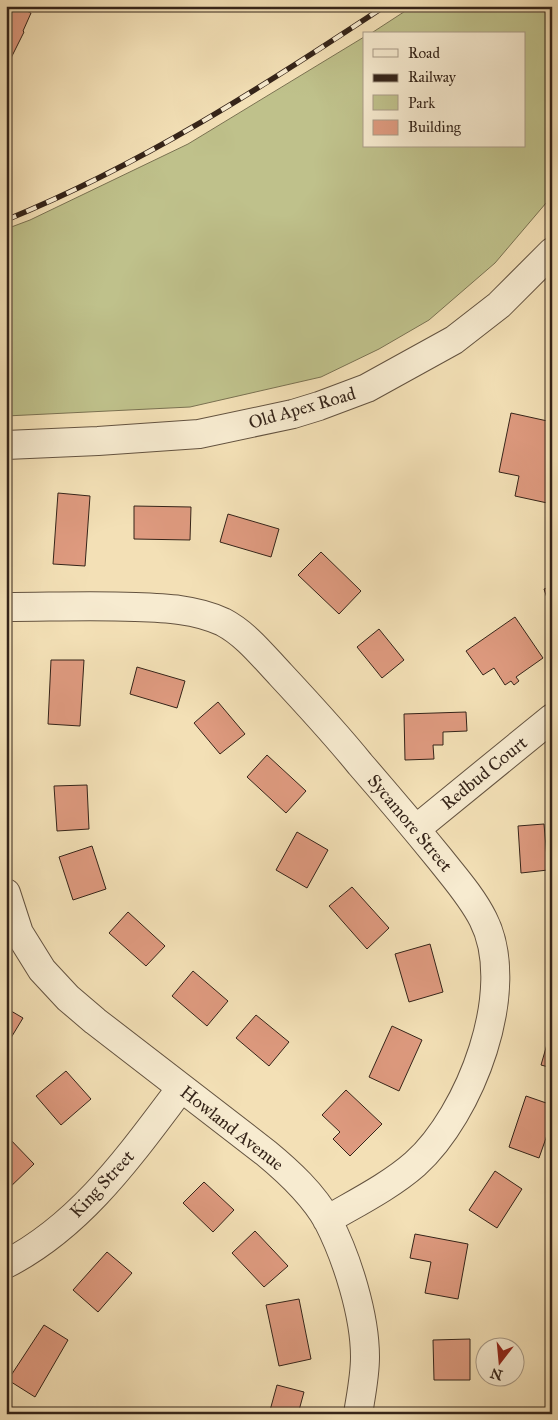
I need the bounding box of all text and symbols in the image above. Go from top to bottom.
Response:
legend [363,32,526,148]
text: Road [408,44,440,62]
text: Railway [408,68,457,86]
text: Park [408,94,435,112]
text: Building [408,118,462,136]
street label: Old Apex Road [246,382,358,434]
street label: Redbud Court [436,731,532,814]
street label: Sycamore Street [363,770,458,877]
street label: Howland Avenue [176,1081,288,1175]
street label: King Street [65,1145,140,1223]
north arrow [476,1338,526,1388]
text: N [488,1364,505,1384]

